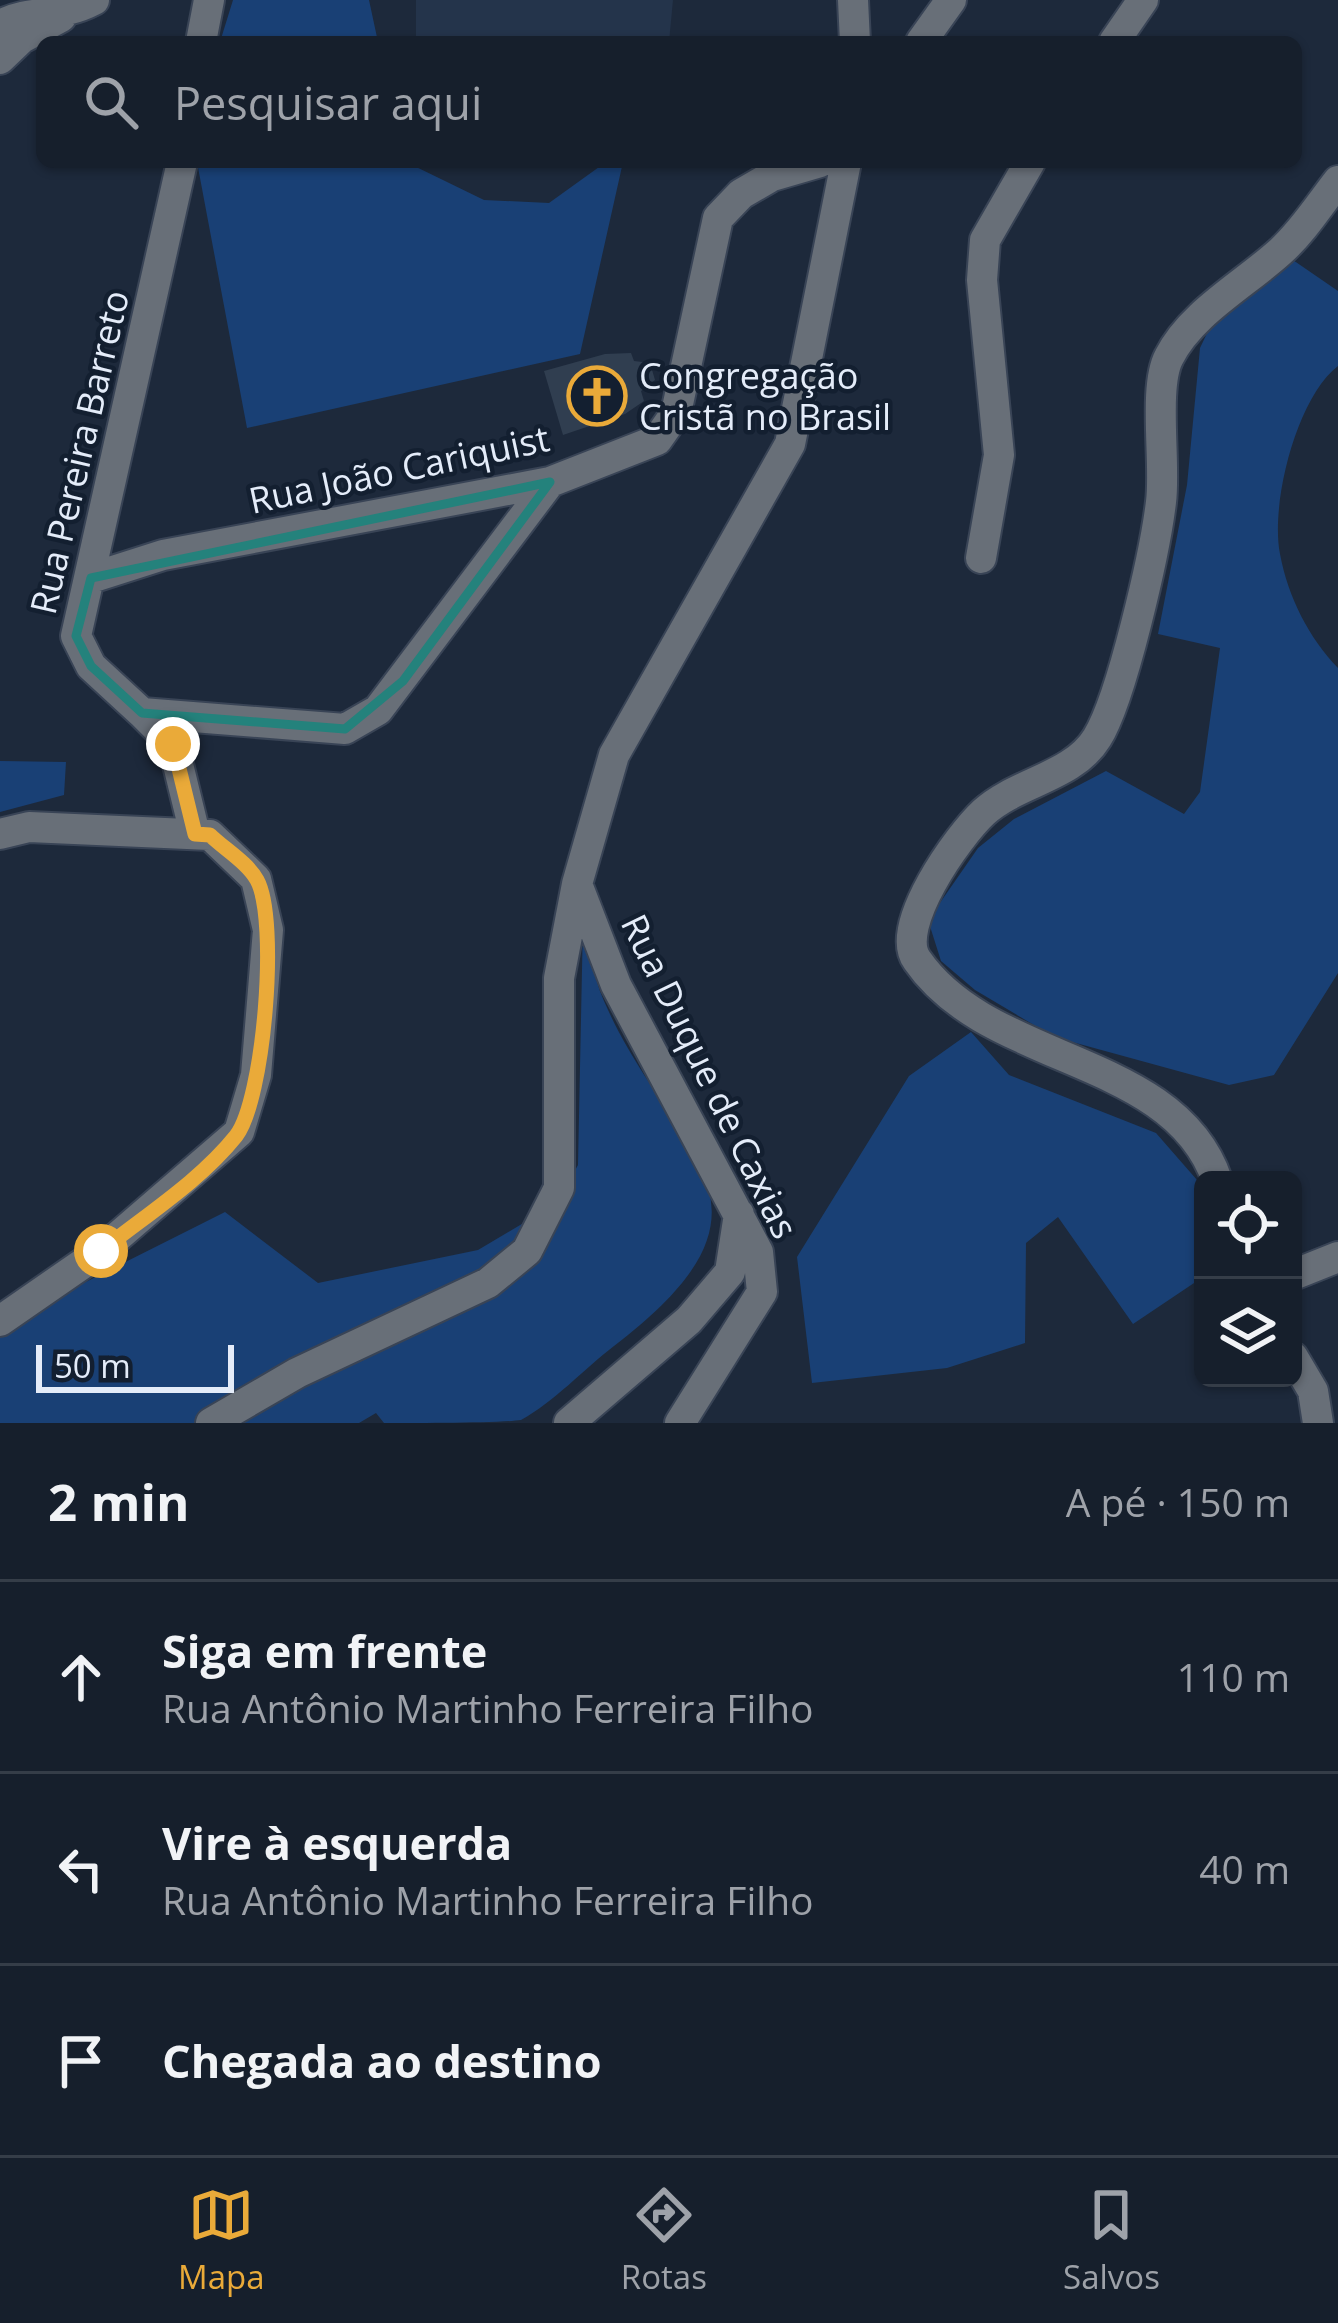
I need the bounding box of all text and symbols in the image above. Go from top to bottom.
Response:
search box [36,36,1302,168]
icon: search [78,69,144,135]
text: Pesquisar aqui [174,72,482,133]
street label: Rua Pereira Barreto [18,285,140,619]
place label: Congregação Cristã no Brasil [639,351,891,441]
church icon: Congregação Cristã no Brasil [566,365,628,427]
street label: Rua João Cariquist [244,413,554,525]
route end [146,717,200,771]
street label: Rua Duque de Caxias [610,906,810,1246]
map controls [1194,1171,1302,1387]
button: locate [1194,1171,1302,1279]
route start [74,1224,128,1278]
button: layers [1194,1279,1302,1387]
scale bar [36,1339,234,1392]
text: 50 m [54,1343,131,1388]
text: 2 min [48,1466,190,1536]
text: A pé · 150 m [1066,1475,1290,1528]
text: Siga em frente [162,1620,487,1681]
icon: ahead [48,1644,114,1710]
text: 110 m [1177,1650,1290,1703]
text: Rua Antônio Martinho Ferreira Filho [162,1681,814,1734]
text: Vire à esquerda [162,1812,512,1873]
icon: left [48,1836,114,1902]
text: 40 m [1199,1842,1290,1895]
text: Rua Antônio Martinho Ferreira Filho [162,1873,814,1926]
icon: arrive [48,2028,114,2094]
text: Chegada ao destino [162,2030,602,2091]
tab: Mapa [178,2182,265,2299]
tab: Rotas [621,2182,707,2299]
tab: Salvos [1063,2182,1160,2299]

